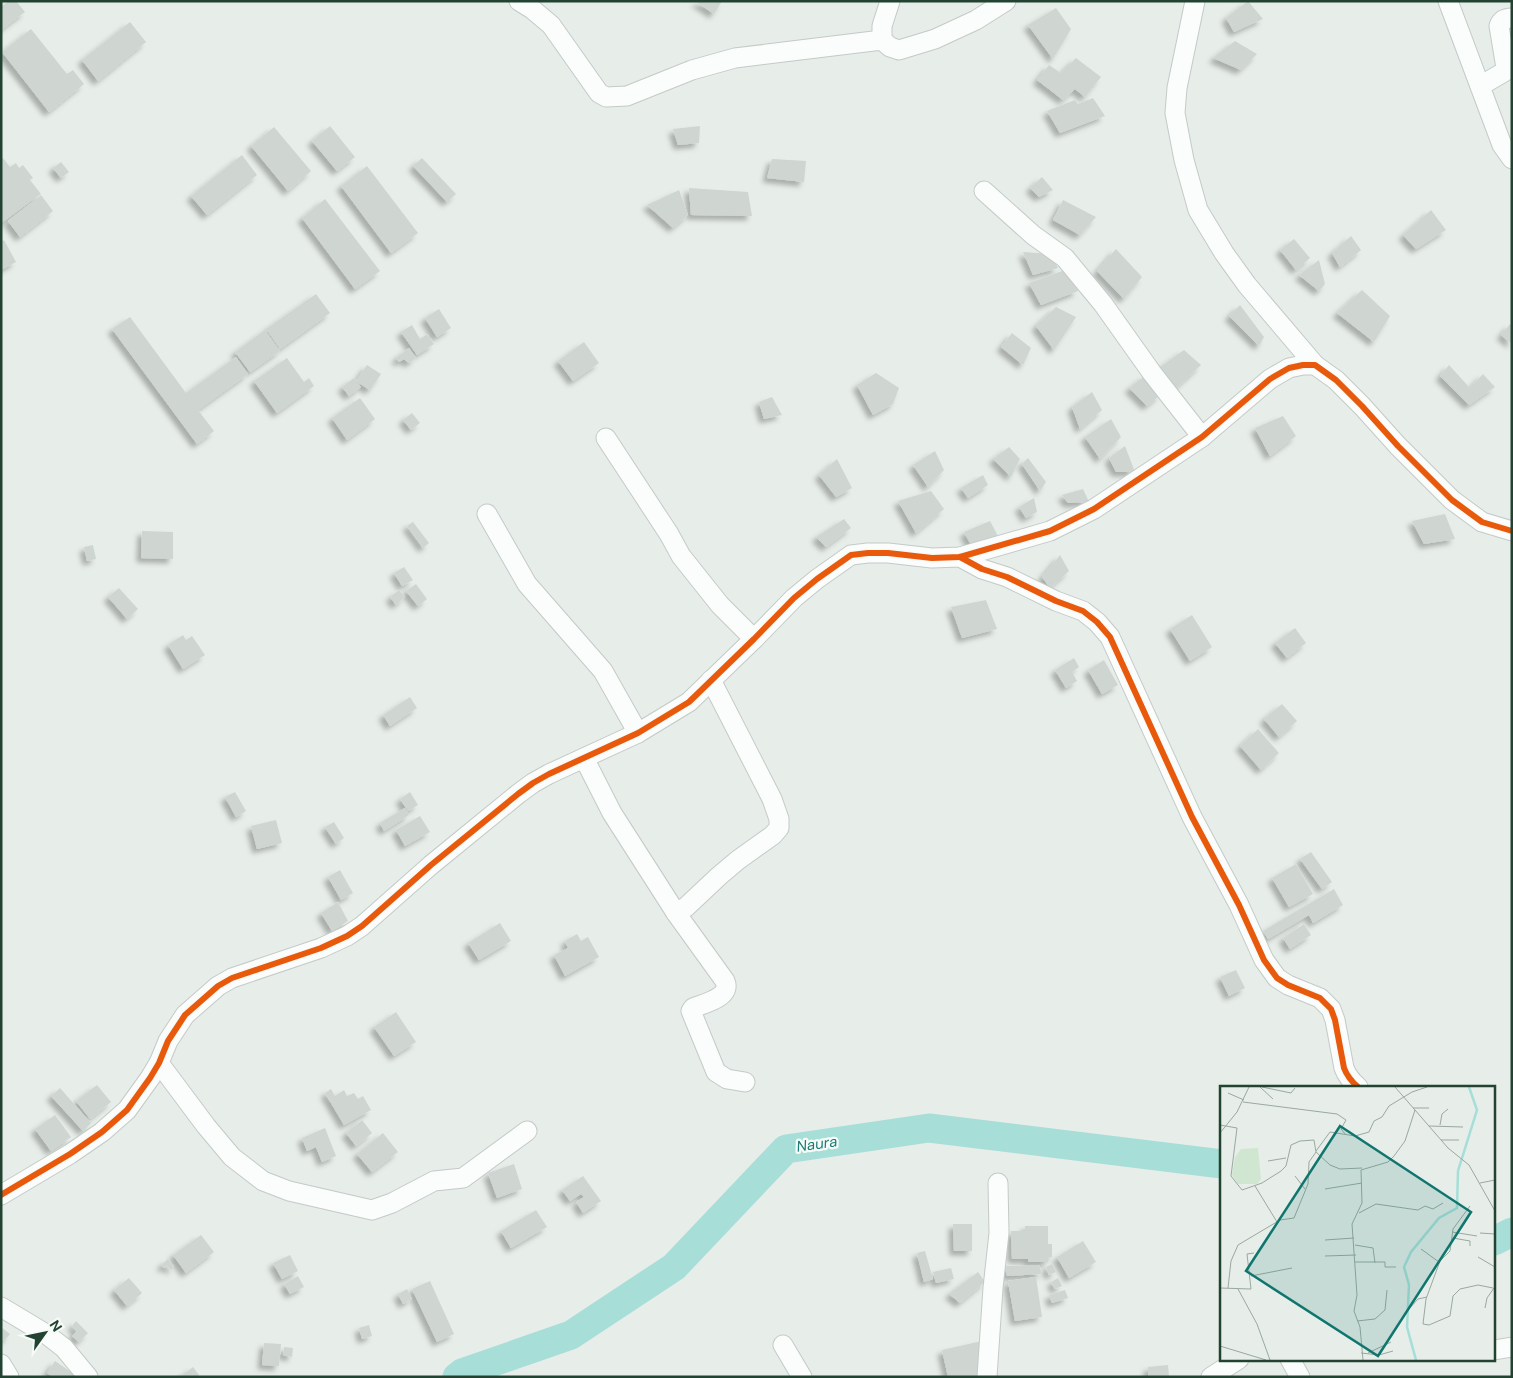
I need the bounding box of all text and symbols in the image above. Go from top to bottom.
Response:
inset map [1220,1086,1496,1360]
water label: Naura [795,1131,839,1157]
north arrow [20,1308,70,1358]
text: N [46,1317,66,1335]

